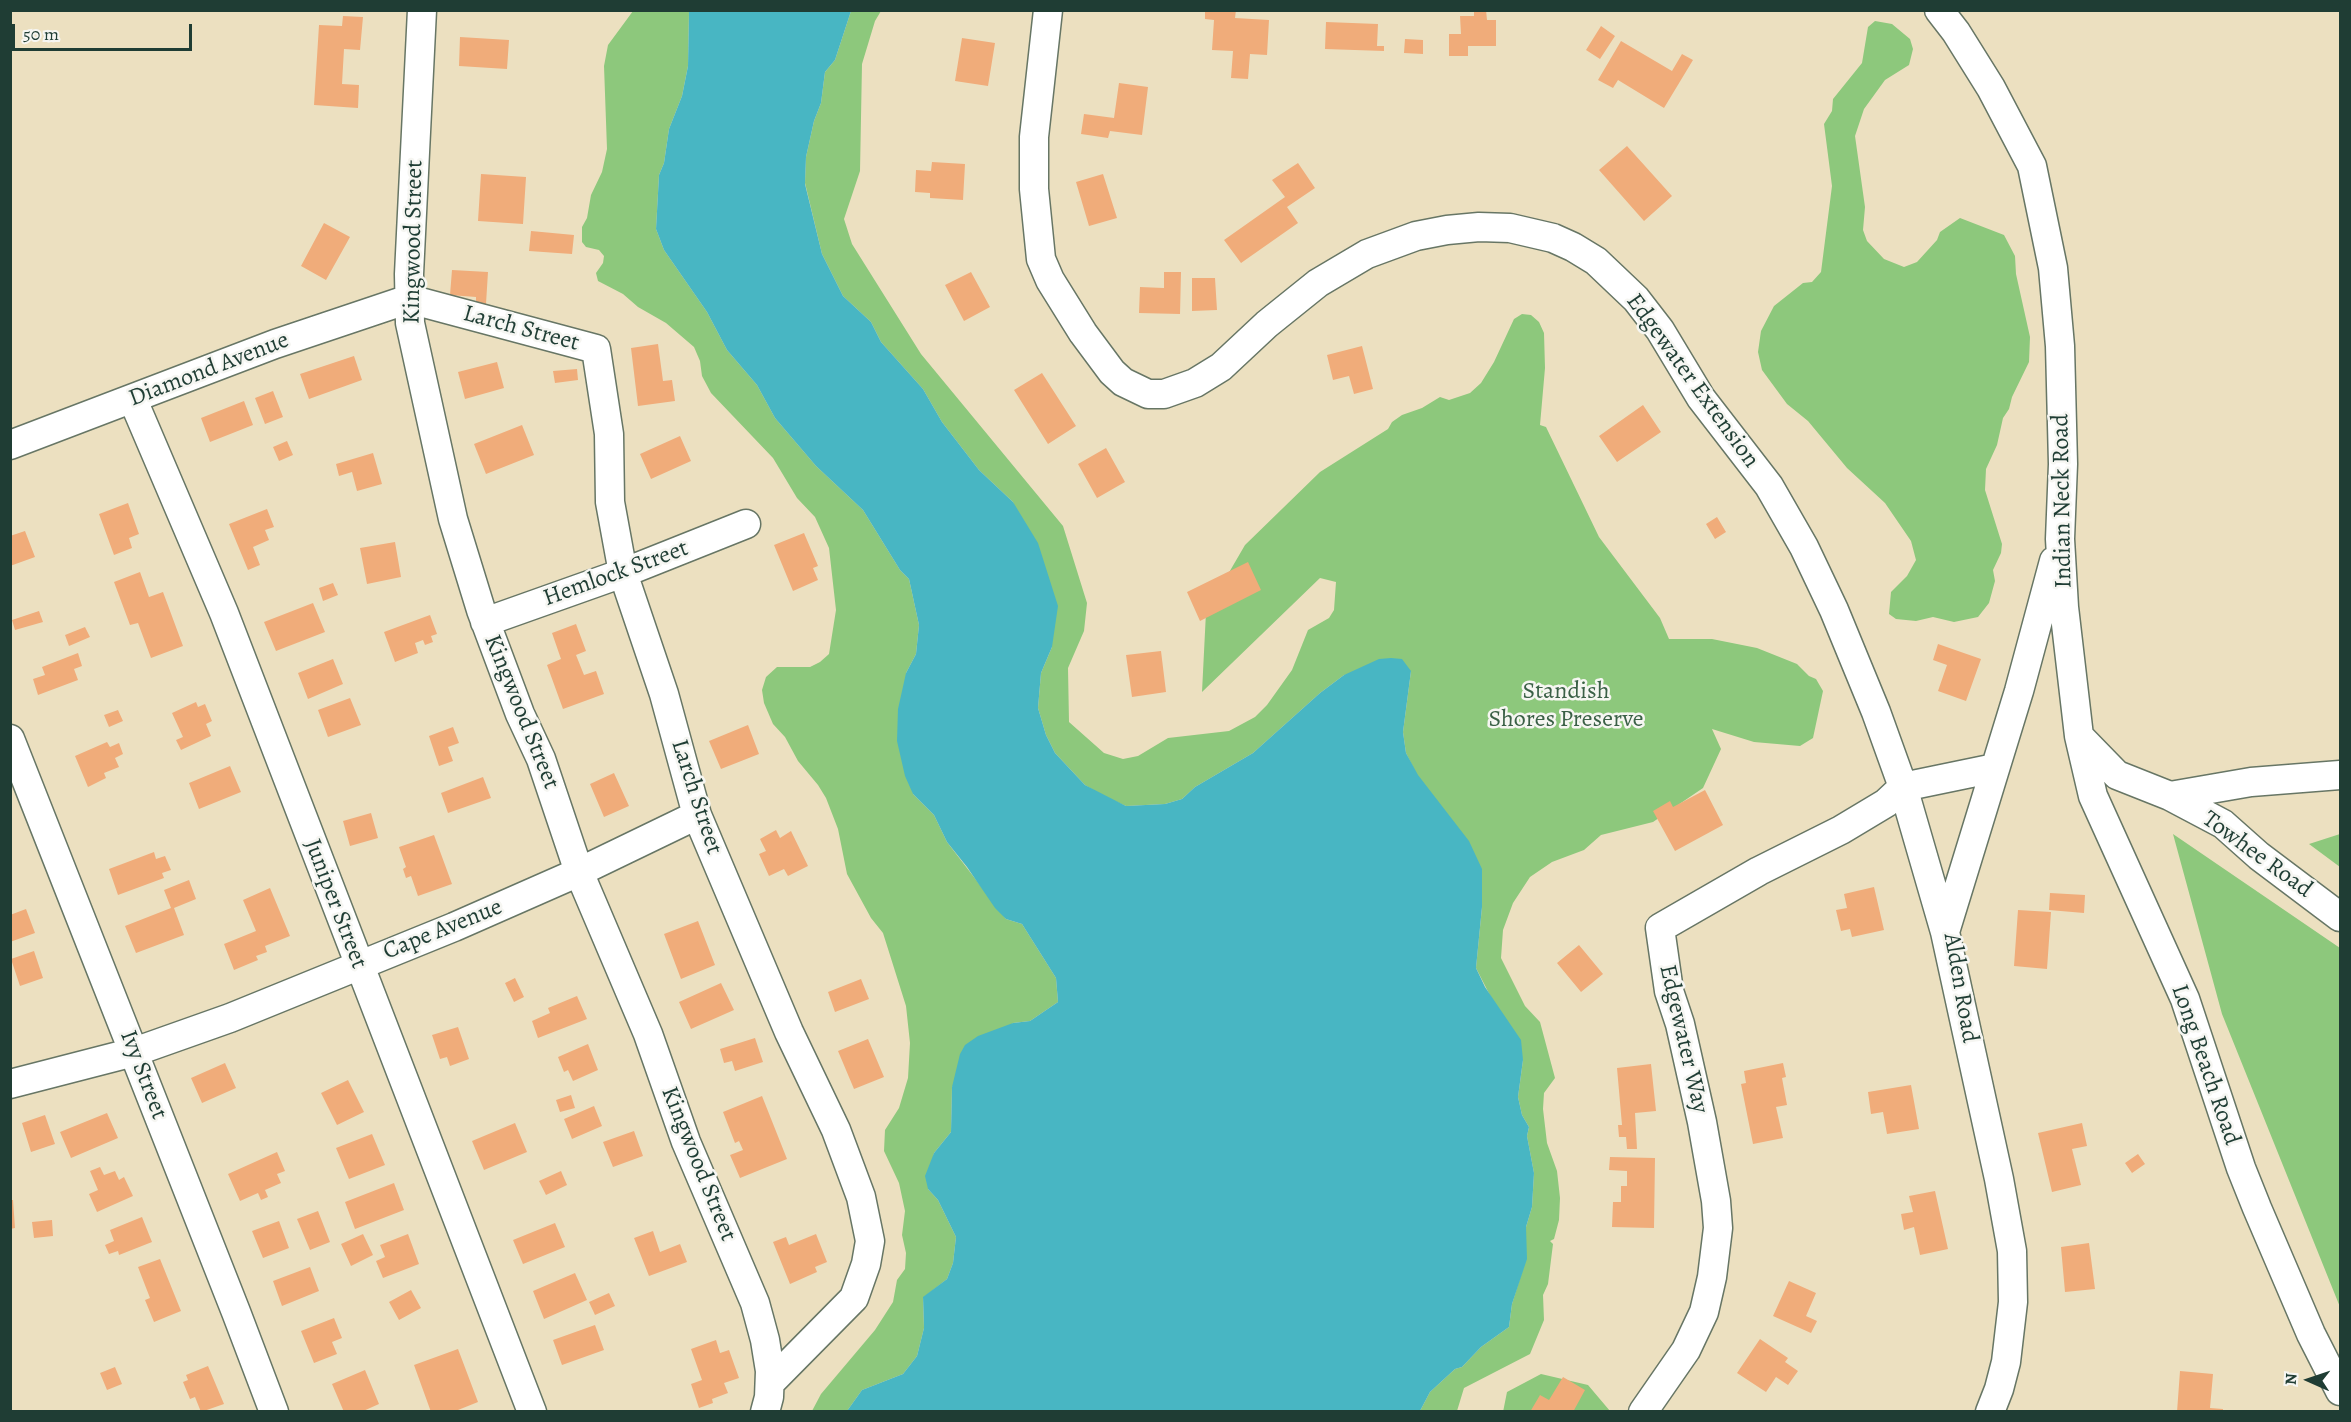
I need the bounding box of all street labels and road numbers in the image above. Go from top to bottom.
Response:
street label: Kingwood Street [398,160,430,324]
street label: Edgewater Extension [1619,288,1765,474]
street label: Larch Street [460,300,582,358]
street label: Diamond Avenue [125,326,293,414]
street label: Indian Neck Road [2047,413,2079,589]
street label: Hemlock Street [540,534,692,614]
street label: Kingwood Street [477,631,565,793]
street label: Larch Street [664,736,728,858]
street label: Towhee Road [2196,805,2318,905]
street label: Juniper Street [297,835,373,973]
street label: Cape Avenue [379,893,507,967]
street label: Alden Road [1936,931,1984,1045]
street label: Edgewater Way [1652,962,1714,1116]
street label: Long Beach Road [2164,981,2246,1149]
street label: Ivy Street [113,1026,173,1124]
street label: Kingwood Street [654,1083,742,1245]

